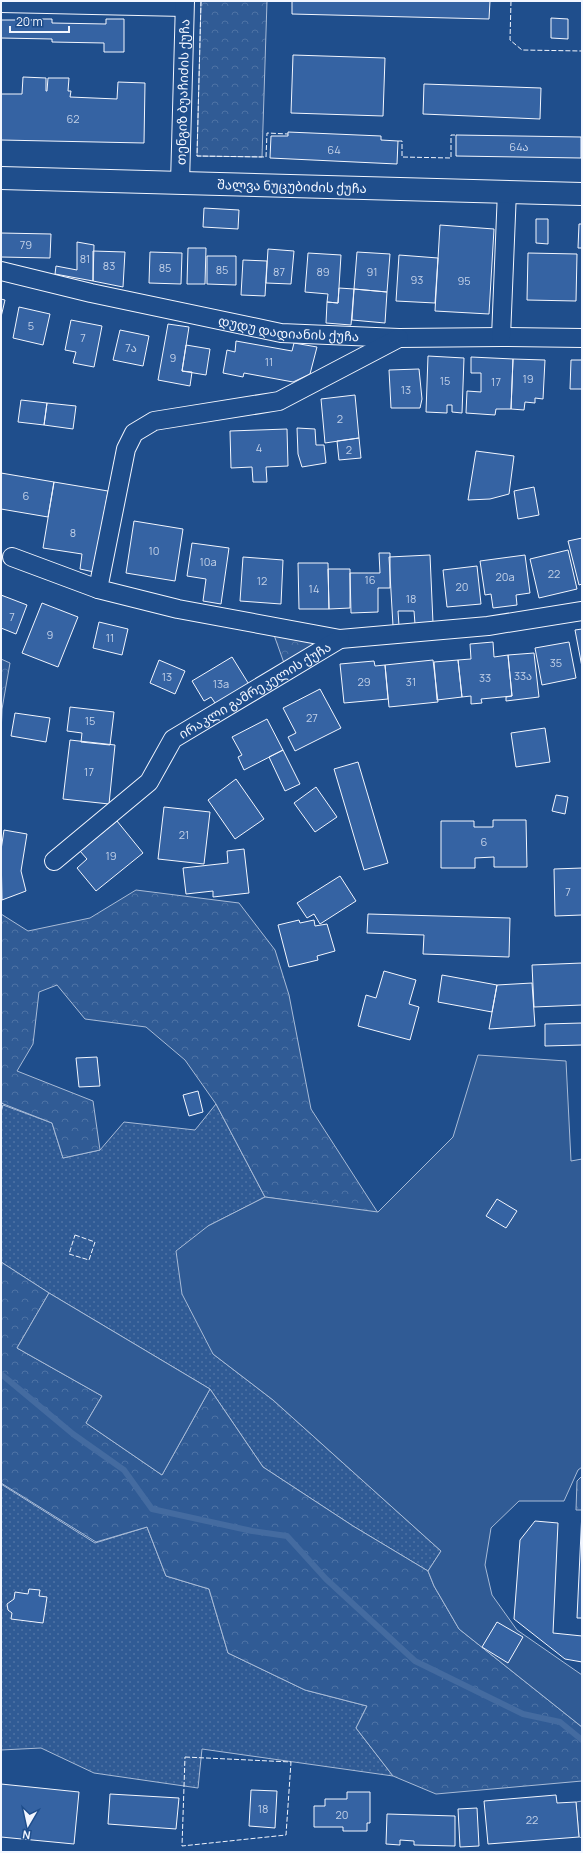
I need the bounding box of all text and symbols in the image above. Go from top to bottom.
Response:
scale bar [10,8,69,34]
text: 20 m [16,13,43,30]
street label: თენგიზ ბუაჩიძის ქუჩა [171,19,194,165]
house number: 62 [66,111,80,126]
house number: 64ა [509,139,529,154]
house number: 64 [327,142,341,157]
street label: შალვა ნუცუბიძის ქუჩა [217,175,367,197]
house number: 79 [20,237,32,252]
house number: 81 [80,251,90,266]
house number: 83 [103,258,115,273]
house number: 85 [159,260,171,275]
house number: 85 [216,262,228,277]
house number: 87 [273,264,285,279]
house number: 89 [316,264,330,279]
house number: 91 [366,264,378,279]
house number: 93 [411,272,423,287]
house number: 95 [457,273,471,288]
street label: დუდუ დადიანის ქუჩა [217,311,359,345]
house number: 5 [28,318,34,333]
house number: 7 [80,330,86,345]
house number: 7ა [125,340,137,355]
house number: 9 [170,350,177,365]
house number: 11 [265,354,273,369]
house number: 19 [522,371,534,386]
house number: 15 [440,373,450,388]
house number: 17 [491,374,501,389]
house number: 13 [401,382,411,397]
house number: 2 [337,411,343,426]
house number: 4 [256,440,262,455]
house number: 2 [346,442,352,457]
house number: 6 [23,488,30,503]
house number: 8 [70,525,76,540]
house number: 10 [148,543,160,558]
house number: 10a [199,554,217,569]
house number: 22 [548,566,560,581]
house number: 20a [495,569,515,584]
house number: 16 [364,572,376,587]
house number: 12 [257,573,267,588]
house number: 20 [456,579,468,594]
house number: 14 [309,581,319,596]
house number: 18 [406,591,416,606]
house number: 7 [9,609,15,624]
house number: 9 [47,627,54,642]
house number: 11 [106,630,114,645]
street label: ირაკლი გამრეკელის ქუჩა [175,638,334,743]
house number: 35 [550,655,562,670]
house number: 33ა [514,668,532,683]
house number: 13 [162,669,172,684]
house number: 33 [479,670,491,685]
house number: 29 [357,674,371,689]
house number: 31 [406,674,416,689]
house number: 13a [213,676,229,691]
house number: 27 [306,710,318,725]
house number: 15 [85,713,95,728]
house number: 17 [84,764,94,779]
house number: 21 [179,827,189,842]
house number: 6 [481,834,488,849]
house number: 19 [105,848,117,863]
house number: 7 [565,884,571,899]
house number: 18 [258,1801,268,1816]
north arrow [8,1805,48,1845]
house number: 20 [336,1807,348,1822]
house number: 22 [526,1812,538,1827]
text: N [21,1827,31,1843]

